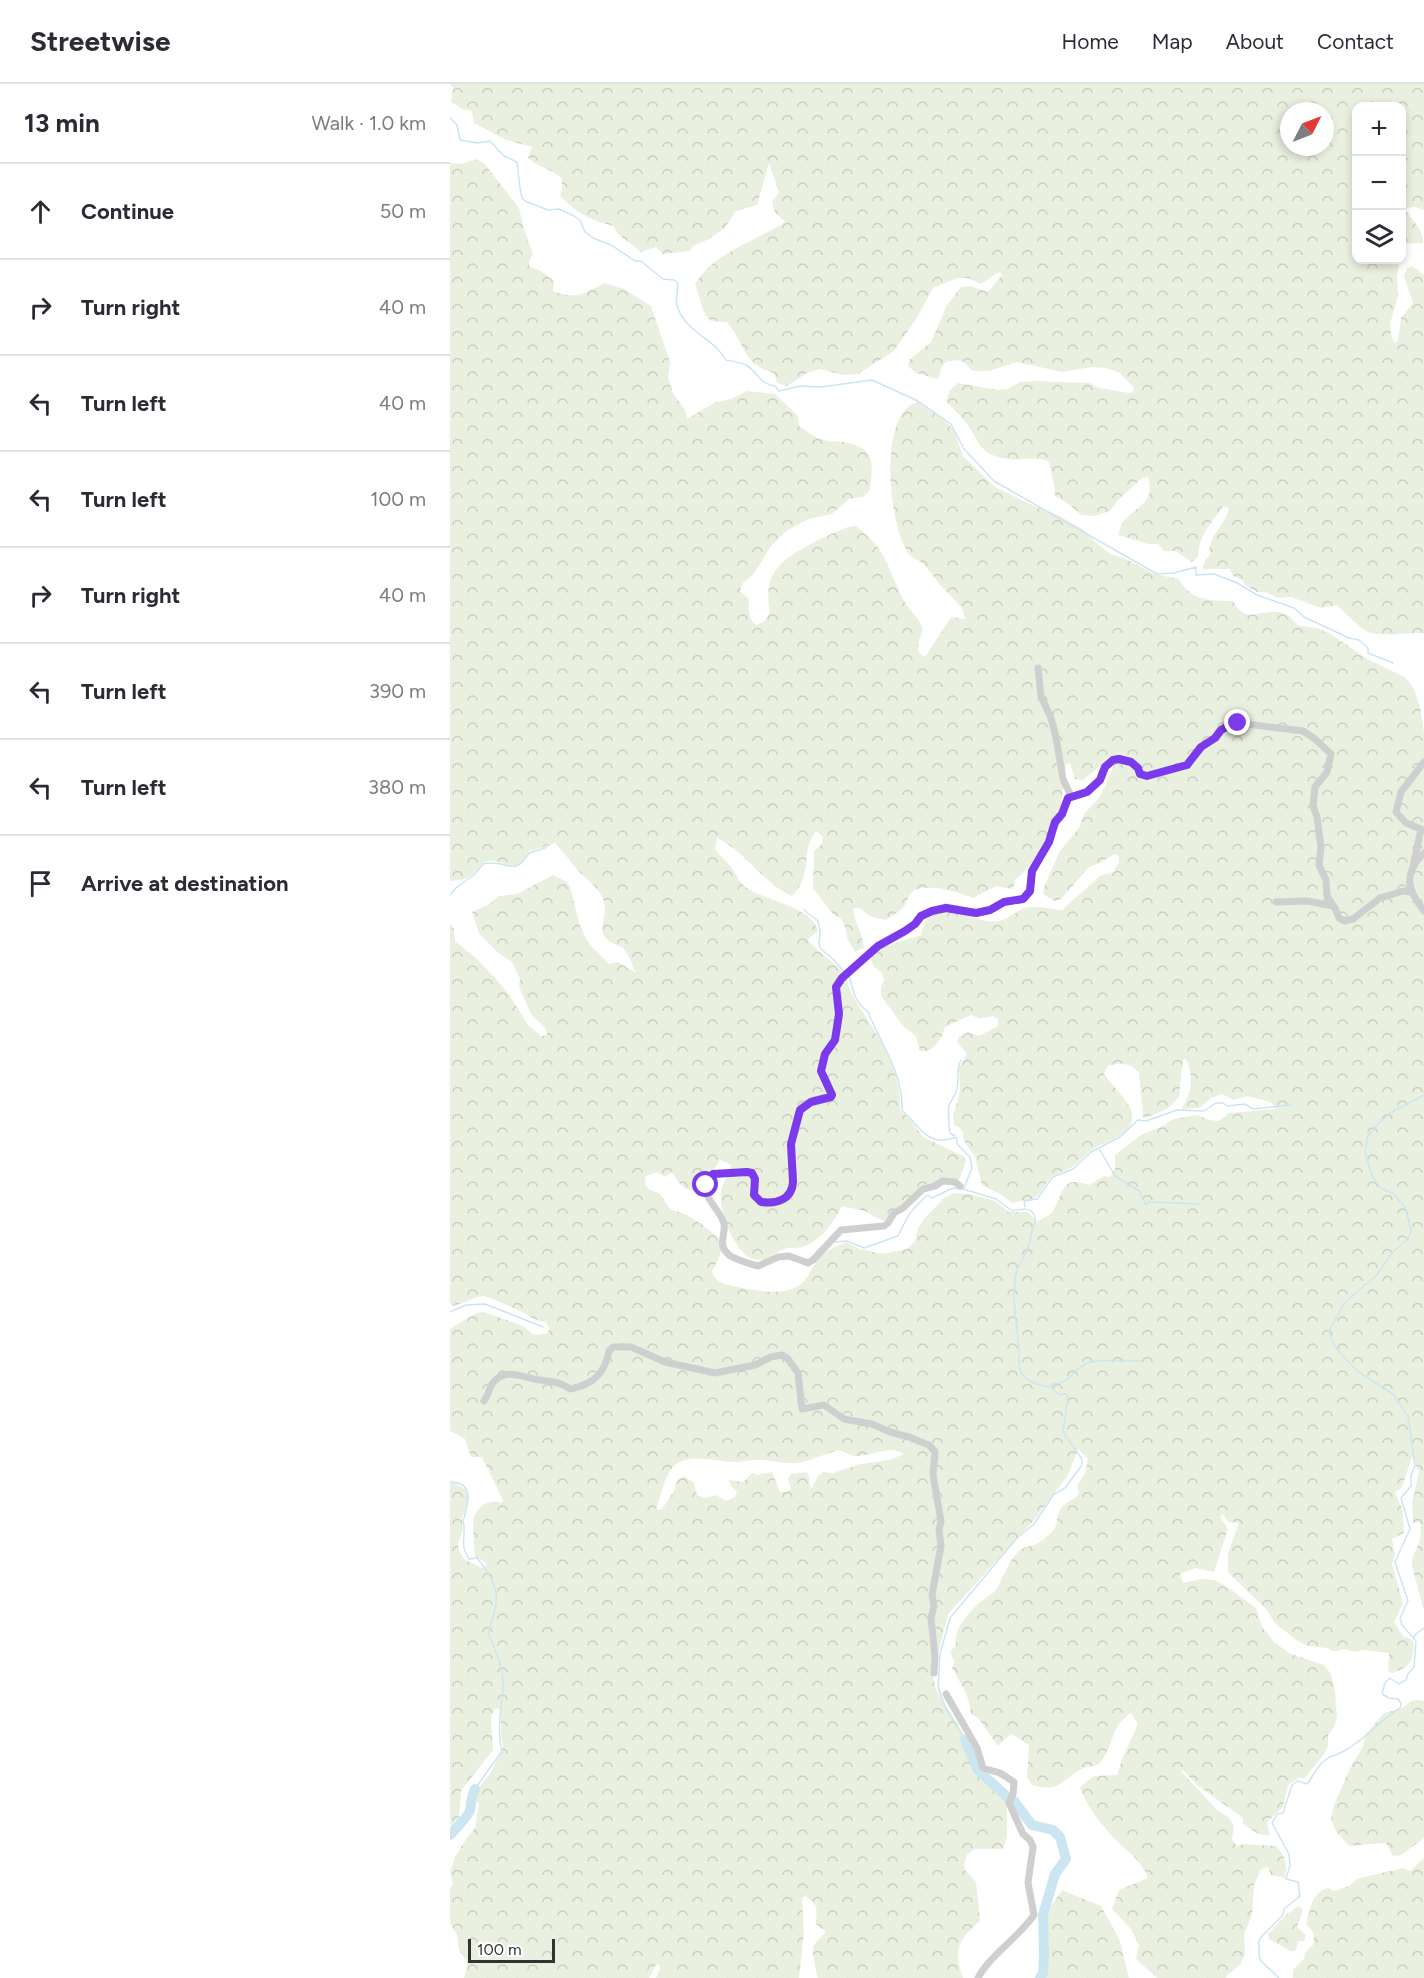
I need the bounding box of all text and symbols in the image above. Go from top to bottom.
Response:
text: Streetwise [30,24,170,58]
text: Home [1062,29,1119,54]
text: Map [1152,29,1193,54]
text: About [1226,29,1284,54]
text: Contact [1317,29,1394,54]
north arrow [1280,102,1334,156]
map controls [1352,102,1406,264]
button: + [1352,102,1406,156]
text: 13 min [24,107,100,139]
text: Walk · 1.0 km [311,111,426,135]
button: − [1352,156,1406,210]
icon: ahead [24,195,57,228]
text: Continue [81,198,174,225]
text: 50 m [380,199,426,223]
button: layers [1352,210,1406,264]
icon: right [24,291,57,324]
text: Turn right [81,294,180,321]
text: 40 m [379,295,426,319]
icon: left [24,387,57,420]
text: Turn left [81,390,167,417]
text: 40 m [379,391,426,415]
icon: left [24,483,57,516]
text: Turn left [81,486,167,513]
text: 100 m [370,487,426,511]
icon: right [24,579,57,612]
text: Turn right [81,582,180,609]
text: 40 m [379,583,426,607]
icon: left [24,675,57,708]
text: Turn left [81,678,167,705]
text: 390 m [369,679,426,703]
route end [1224,709,1250,735]
icon: left [24,771,57,804]
text: Turn left [81,774,167,801]
text: 380 m [368,775,426,799]
icon: arrive [24,867,57,900]
text: Arrive at destination [81,870,289,897]
route start [692,1171,718,1197]
scale bar [468,1936,555,1964]
text: 100 m [477,1940,522,1959]

